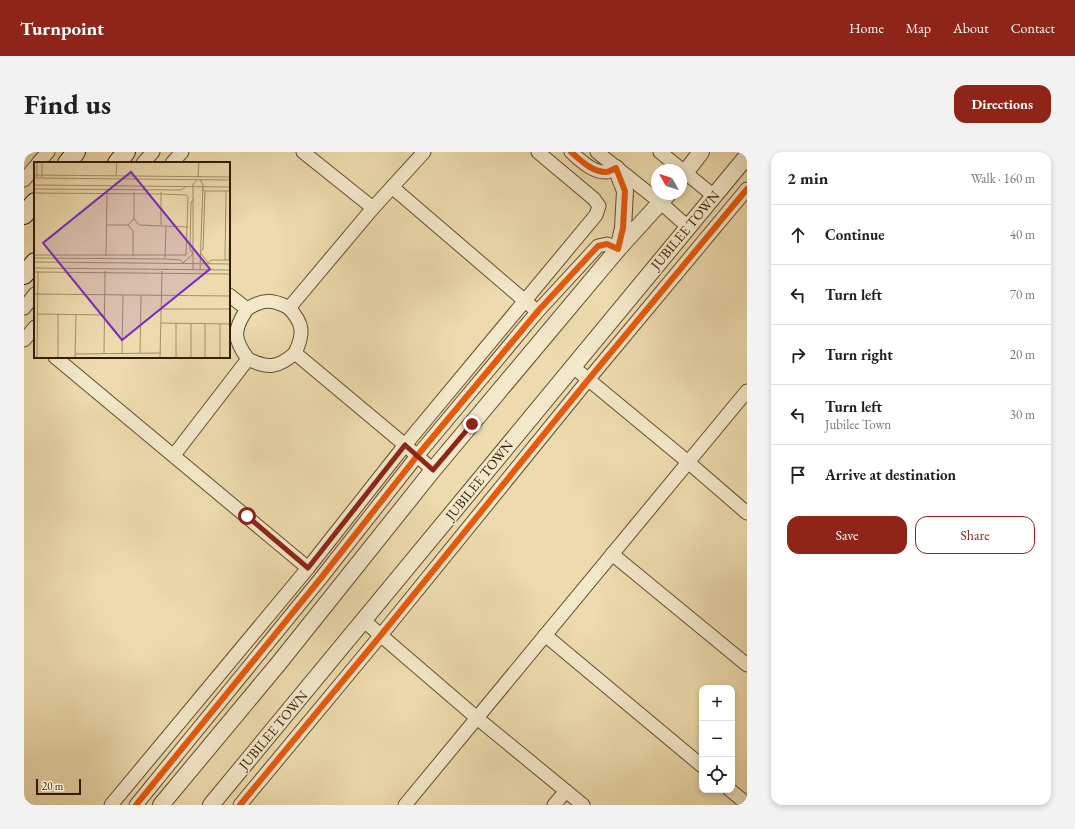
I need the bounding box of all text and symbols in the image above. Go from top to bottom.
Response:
text: Turnpoint [20,16,104,41]
text: Home [849,19,884,37]
text: Map [906,19,931,37]
text: About [953,19,989,37]
text: Contact [1011,19,1055,37]
button: Directions [954,85,1051,123]
text: Find us [24,86,111,122]
inset map [34,162,230,358]
north arrow [651,164,687,200]
text: 2 min [787,167,828,189]
text: Walk · 160 m [971,170,1035,187]
street label: JUBILEE TOWN [646,187,723,274]
icon: ahead [787,224,809,246]
text: Continue [825,225,885,244]
text: 40 m [1010,226,1035,243]
icon: left [787,284,809,306]
text: Turn left [825,285,882,304]
text: 70 m [1010,286,1035,303]
icon: right [787,344,809,366]
text: Turn right [825,345,893,364]
text: 20 m [1010,346,1035,363]
text: Turn left [825,397,882,416]
icon: left [787,404,809,426]
text: 30 m [1010,406,1035,423]
route end [463,415,481,433]
text: Jubilee Town [825,416,891,433]
street label: JUBILEE TOWN [441,436,517,525]
icon: arrive [787,464,809,486]
text: Arrive at destination [825,465,956,484]
route start [238,507,256,525]
button: Save [787,516,907,554]
button: Share [915,516,1035,554]
map controls [699,685,735,793]
button: + [699,685,735,721]
street label: JUBILEE TOWN [234,687,311,774]
button: − [699,721,735,757]
button: locate [699,757,735,793]
scale bar [36,777,81,796]
text: 20 m [42,779,63,793]

